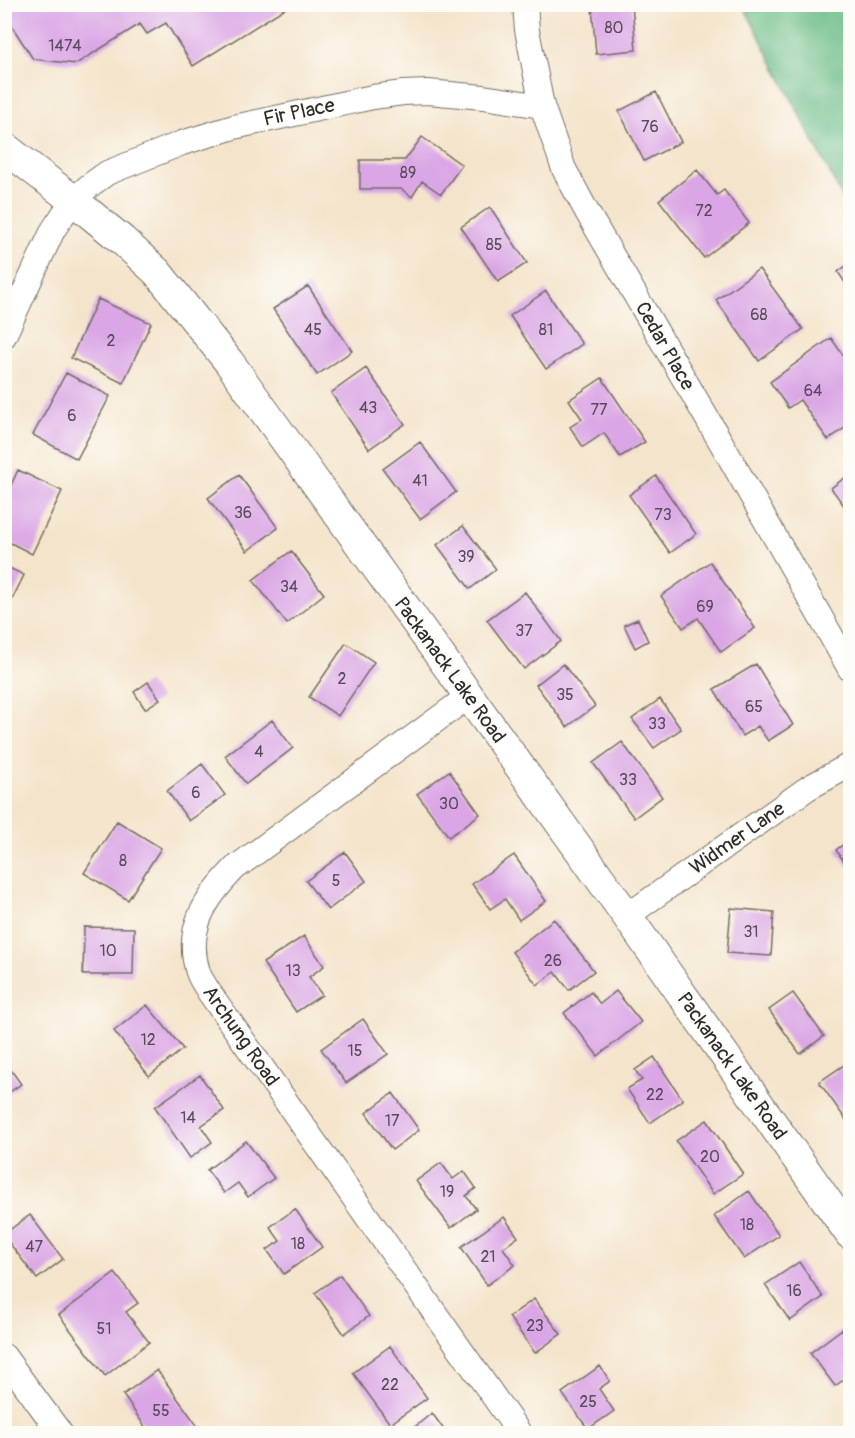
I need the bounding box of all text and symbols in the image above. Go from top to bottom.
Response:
house number: 80 [605,18,624,38]
house number: 1474 [48,36,82,56]
street label: Fir Place [261,92,337,132]
house number: 76 [641,117,659,137]
house number: 89 [400,163,416,183]
house number: 72 [695,201,713,221]
house number: 85 [486,235,502,255]
street label: Cedar Place [630,297,700,395]
house number: 68 [750,305,768,325]
house number: 45 [304,320,322,340]
house number: 81 [539,320,553,340]
house number: 2 [107,331,116,351]
house number: 64 [804,381,822,401]
house number: 43 [359,398,377,418]
house number: 77 [591,400,608,420]
house number: 6 [67,406,77,426]
house number: 41 [412,471,428,491]
house number: 36 [234,503,252,523]
house number: 73 [654,505,672,525]
house number: 39 [457,547,475,567]
house number: 34 [280,577,298,597]
street label: Packanack Lake Road [389,592,511,748]
house number: 69 [696,597,714,617]
house number: 37 [515,621,533,641]
house number: 2 [338,669,347,689]
house number: 35 [556,685,574,705]
house number: 65 [745,697,763,717]
house number: 33 [648,714,666,734]
house number: 4 [254,742,264,762]
house number: 33 [619,770,637,790]
house number: 6 [191,783,201,803]
house number: 30 [439,794,459,814]
street label: Widmer Lane [684,796,790,880]
house number: 8 [119,851,127,871]
house number: 5 [332,871,340,891]
house number: 31 [743,922,759,942]
house number: 10 [99,941,117,961]
house number: 26 [544,951,562,971]
house number: 13 [285,961,301,981]
street label: Archung Road [197,981,285,1091]
street label: Packanack Lake Road [672,987,792,1145]
house number: 12 [140,1030,156,1050]
house number: 15 [348,1041,362,1061]
house number: 22 [646,1085,664,1105]
house number: 14 [180,1108,196,1128]
house number: 17 [385,1111,400,1131]
house number: 20 [700,1147,720,1167]
house number: 19 [440,1182,454,1202]
house number: 18 [740,1215,754,1235]
house number: 18 [291,1234,305,1254]
house number: 47 [25,1237,43,1257]
house number: 21 [480,1247,496,1267]
house number: 16 [786,1281,802,1301]
house number: 23 [526,1316,544,1336]
house number: 51 [97,1319,111,1339]
house number: 22 [381,1375,399,1395]
house number: 25 [579,1392,597,1412]
house number: 55 [152,1401,170,1421]

